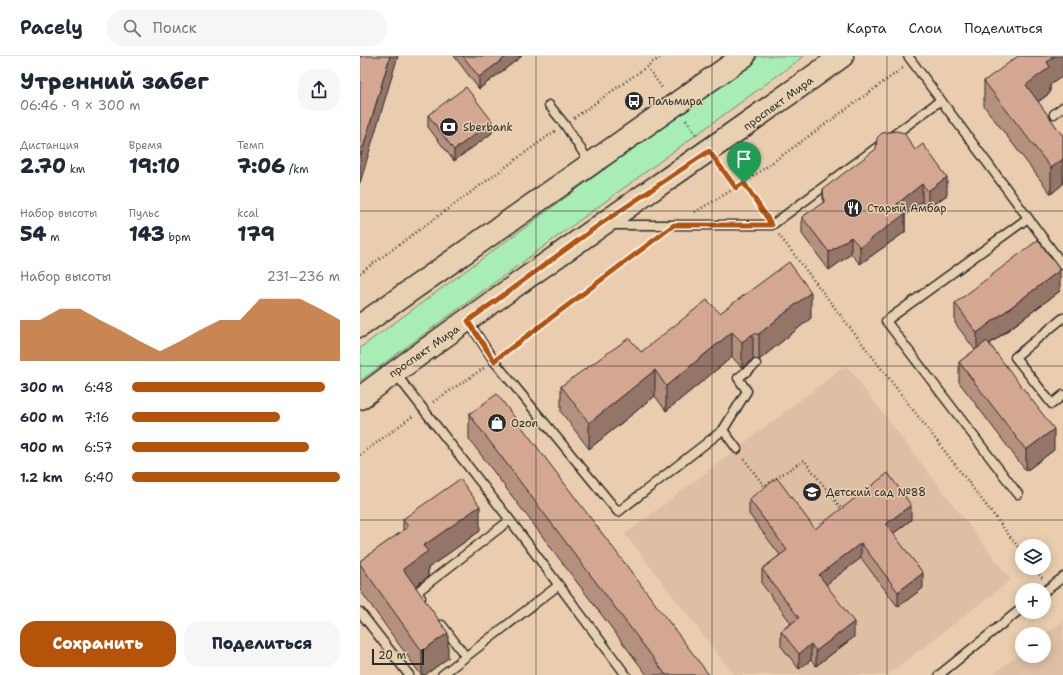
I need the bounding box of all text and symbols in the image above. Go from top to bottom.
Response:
search box [107,10,387,46]
text: Pacely [20,15,83,40]
icon: search [121,17,143,39]
text: Поиск [153,18,197,38]
text: Карта [846,19,887,37]
text: Слои [909,19,942,37]
text: Поделиться [964,19,1043,37]
text: Утренний забег [20,67,209,96]
button: share [298,69,340,111]
street label: проспект Мира [740,73,816,134]
bus stop icon: Пальмира [623,90,645,112]
place label: Пальмира [648,94,703,109]
text: 06:46 · 9 × 300 m [20,97,140,114]
bank icon: Sberbank [438,116,460,138]
place label: Sberbank [463,120,513,135]
text: Дистанция [20,138,79,153]
text: Время [129,138,162,153]
text: Темп [237,138,264,153]
pin [727,142,761,183]
icon: arrive [733,148,755,170]
text: 2.70 [20,153,66,179]
text: 19:10 [129,153,180,179]
text: 7:06 [237,153,285,179]
text: km [66,162,85,177]
text: /km [285,162,309,177]
restaurant icon: Старый Амбар [842,197,864,219]
place label: Старый Амбар [867,201,947,216]
text: Набор высоты [20,206,97,221]
text: Пульс [129,206,160,221]
text: kcal [237,206,259,221]
text: 54 [20,221,47,247]
text: 143 [129,221,165,247]
text: 179 [237,221,275,247]
text: m [47,230,60,245]
text: bpm [165,230,191,245]
text: Набор высоты [20,268,111,285]
text: 231–236 m [267,268,340,285]
street label: проспект Мира [386,321,463,381]
text: 300 m [20,379,64,396]
text: 6:48 [84,379,113,396]
text: 600 m [20,409,64,426]
text: 7:16 [84,409,109,426]
shop icon: Ozon [486,412,508,434]
place label: Ozon [511,416,539,431]
text: 900 m [20,439,63,456]
text: 6:57 [84,439,112,456]
text: 1.2 km [20,469,63,486]
text: 6:40 [84,469,114,486]
school or university icon: Детский сад №88 [801,481,823,503]
place label: Детский сад №88 [826,485,926,500]
map controls [1015,539,1051,663]
button: layers [1015,539,1051,575]
button: + [1015,583,1051,619]
button: Сохранить [20,621,176,667]
button: Поделиться [184,621,340,667]
button: − [1015,627,1051,663]
scale bar [372,647,424,666]
text: 20 m [378,648,406,663]

